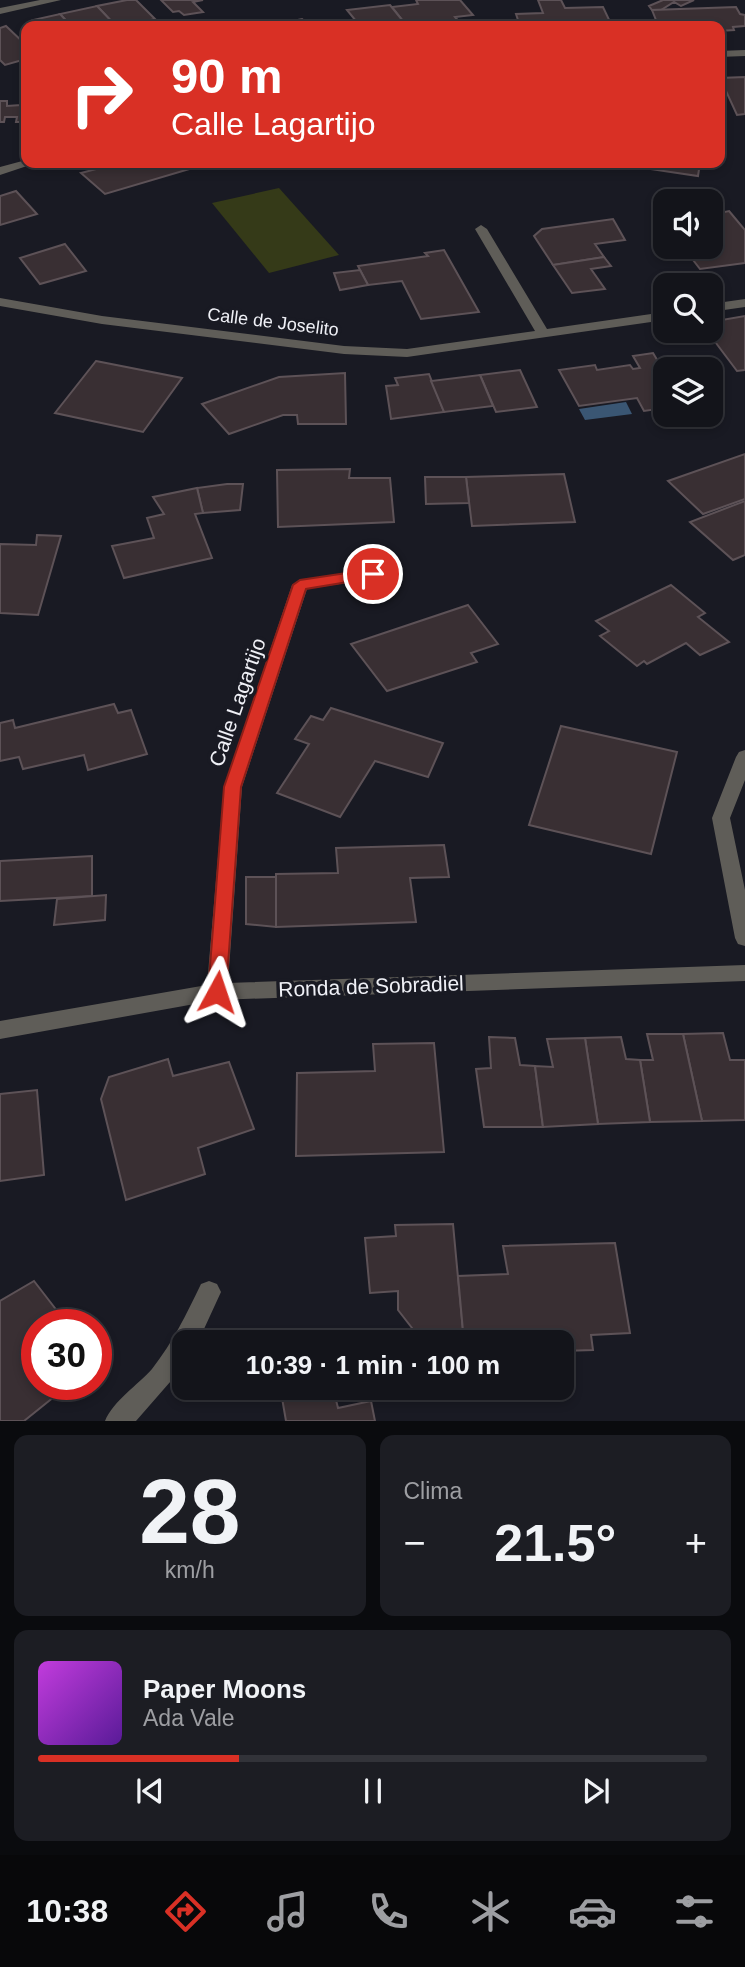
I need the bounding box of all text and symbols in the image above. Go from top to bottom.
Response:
icon: right [56,49,147,140]
text: 90 m [171,49,283,103]
text: Calle Lagartijo [171,106,376,142]
map controls [653,189,723,427]
button: sound [653,189,723,259]
button: search [653,273,723,343]
street label: Calle de Joselito [206,304,340,340]
button: layers [653,357,723,427]
pin [343,544,403,604]
icon: arrive [354,555,392,593]
street label: Calle Lagartijo [204,635,270,769]
position arrow [180,955,254,1029]
street label: Ronda de Sobradiel [278,971,464,1001]
speed limit sign: 30 [21,1309,112,1400]
text: 10:39 · 1 min · 100 m [246,1350,500,1380]
text: 28 [139,1461,240,1562]
text: Clima [404,1478,462,1504]
text: 21.5° [494,1514,616,1572]
text: − [404,1522,426,1564]
text: + [685,1522,707,1564]
text: km/h [165,1557,215,1583]
text: Paper Moons [143,1674,306,1704]
text: Ada Vale [143,1705,235,1731]
icon: previous [131,1772,169,1810]
icon: pause [354,1772,392,1810]
icon: next [577,1772,615,1810]
icon: directions [161,1887,210,1936]
icon: music [263,1887,312,1936]
icon: phone [364,1887,413,1936]
icon: climate [466,1887,515,1936]
icon: car [568,1887,617,1936]
icon: filters [670,1887,719,1936]
text: 10:38 [26,1893,108,1929]

